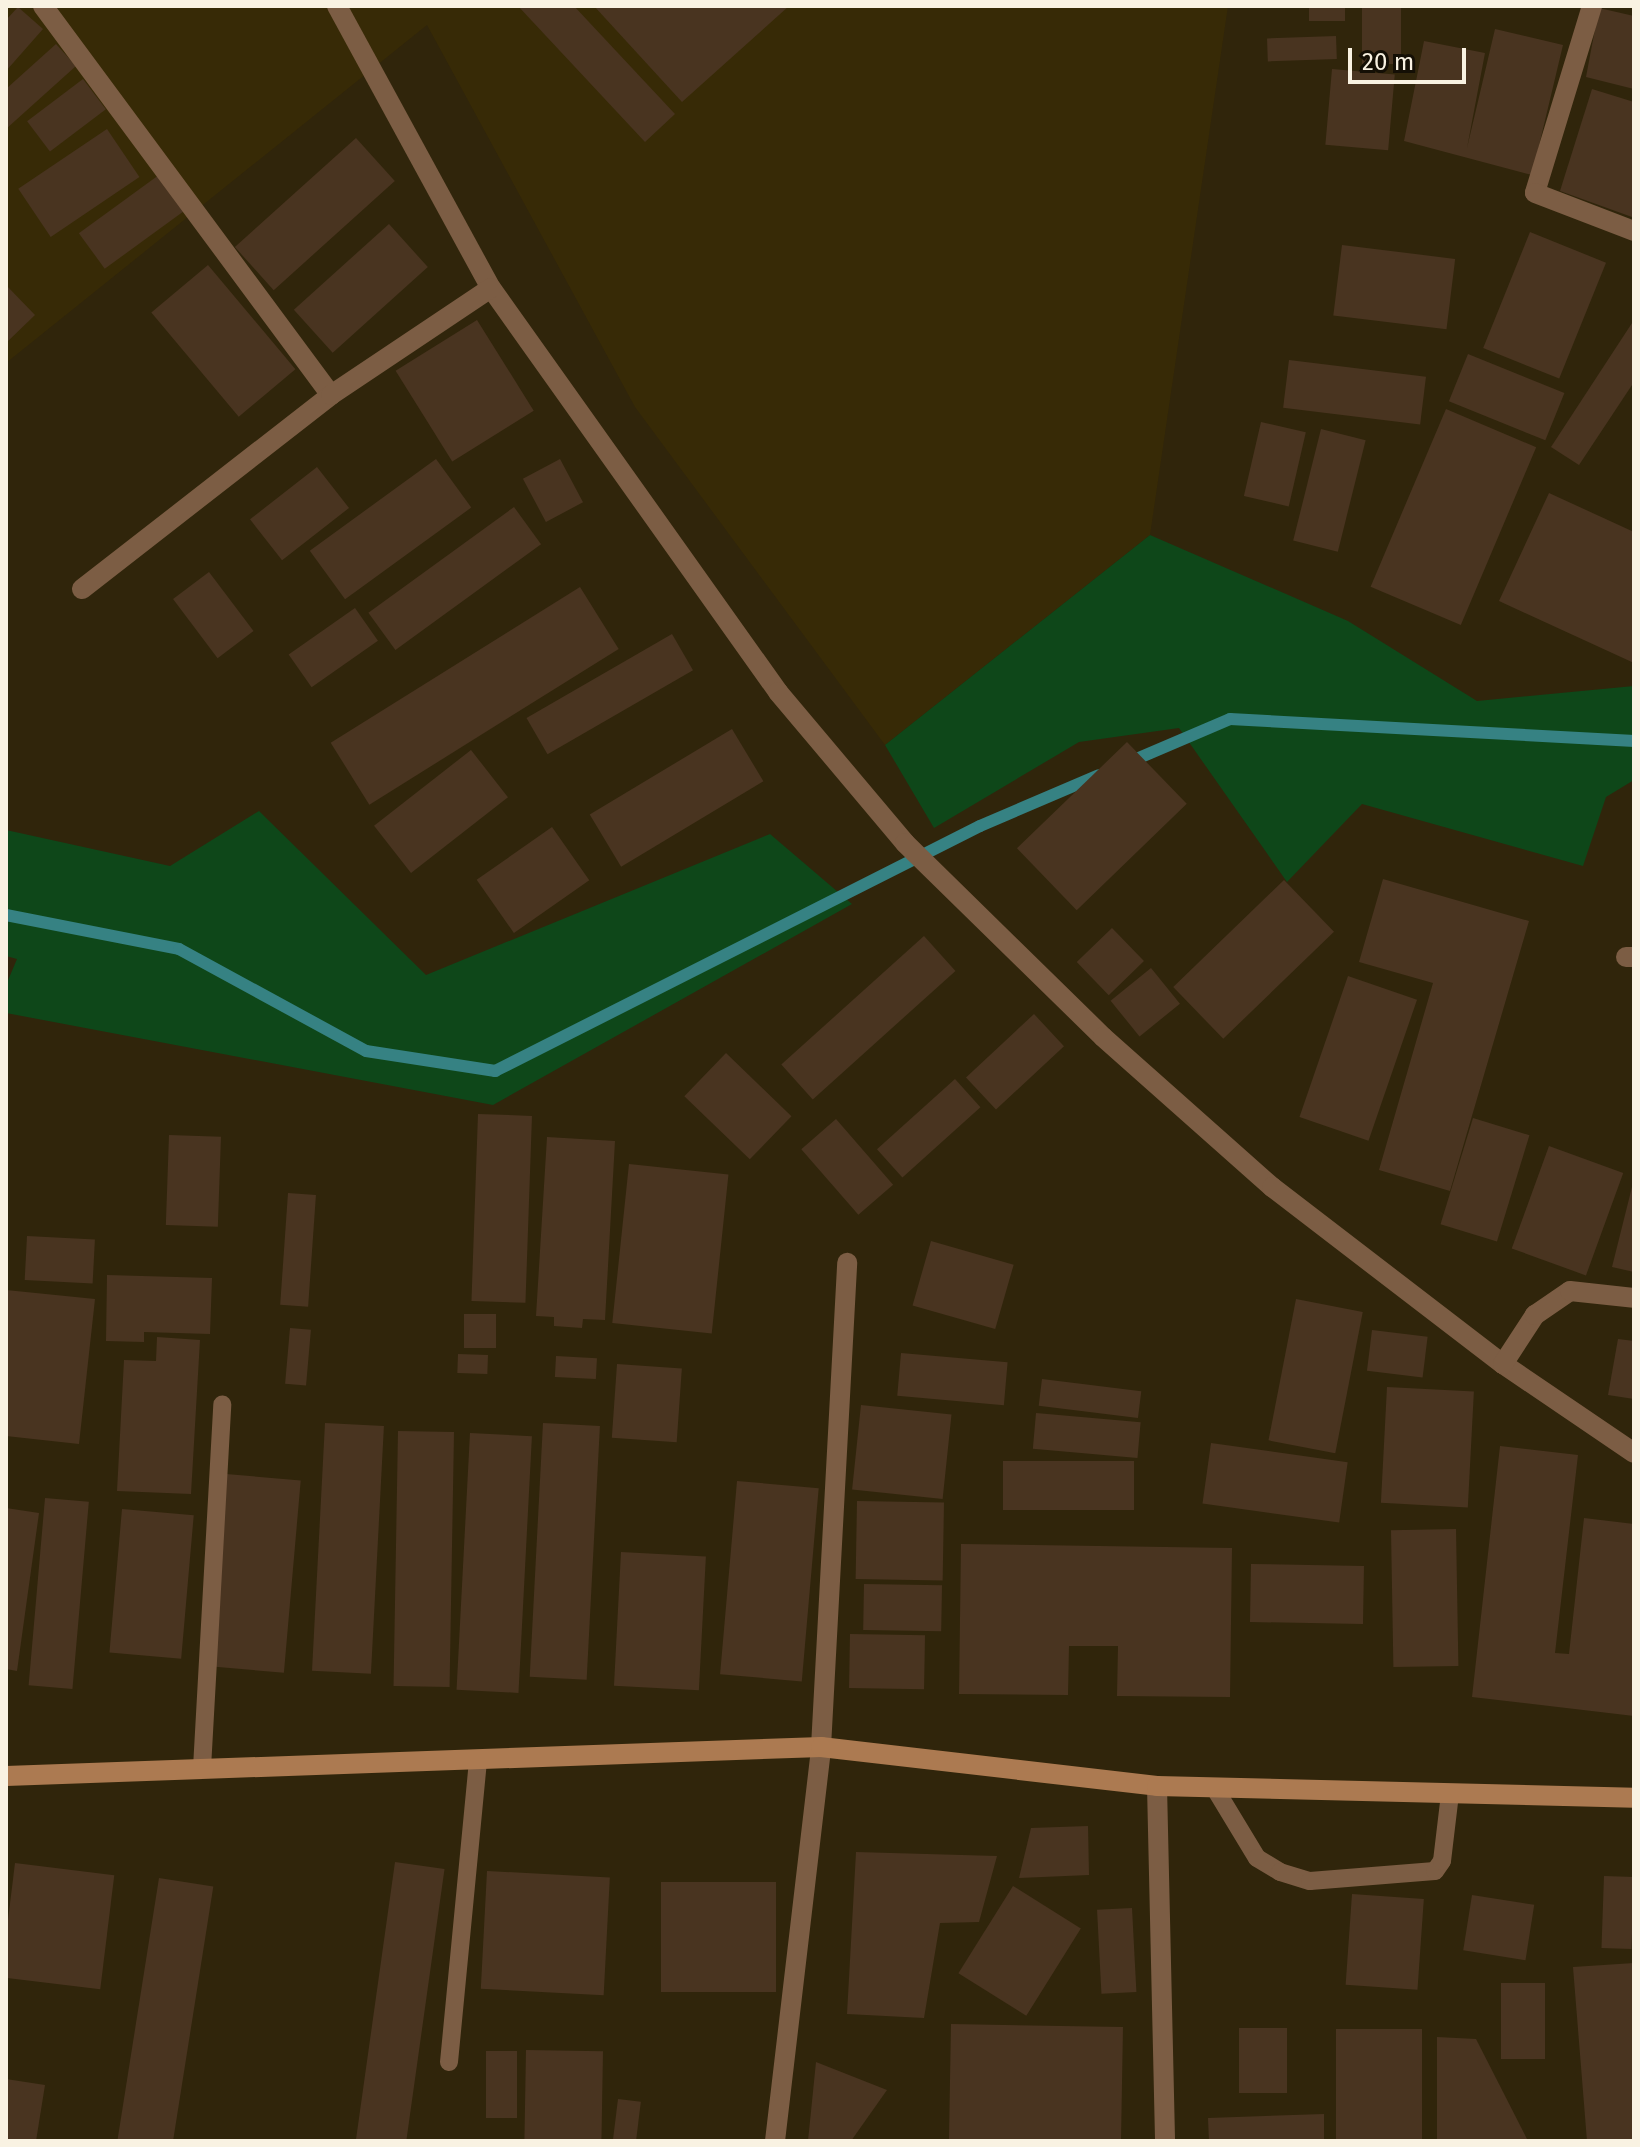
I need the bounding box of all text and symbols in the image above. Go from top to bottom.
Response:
scale bar [1352,32,1470,82]
text: 20 m [1362,48,1414,76]

